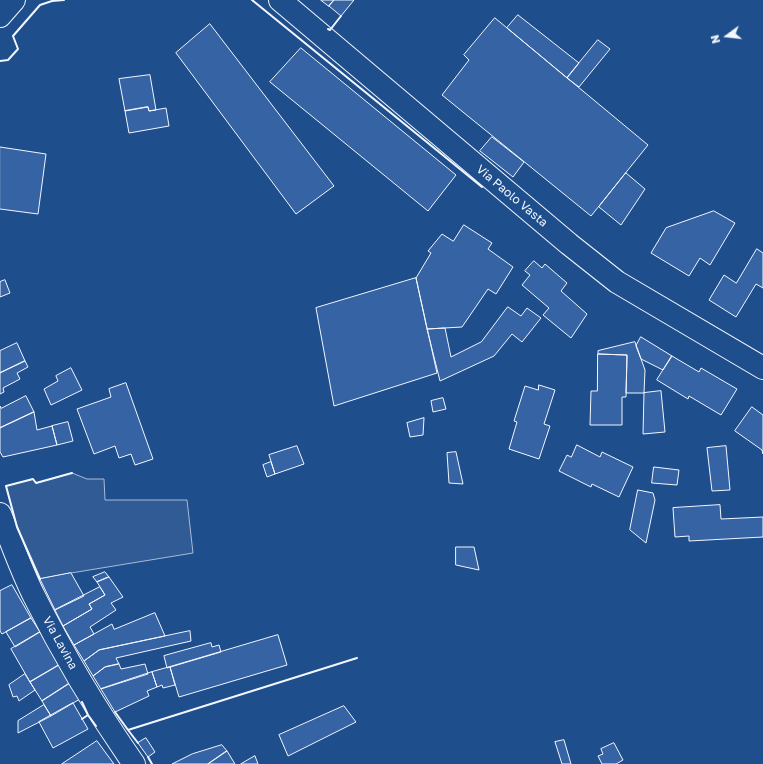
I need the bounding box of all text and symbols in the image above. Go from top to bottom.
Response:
north arrow [707,16,747,56]
text: N [708,34,722,45]
street label: Via Paolo Vasta [473,162,551,230]
street label: Via Lavina [39,614,81,672]

